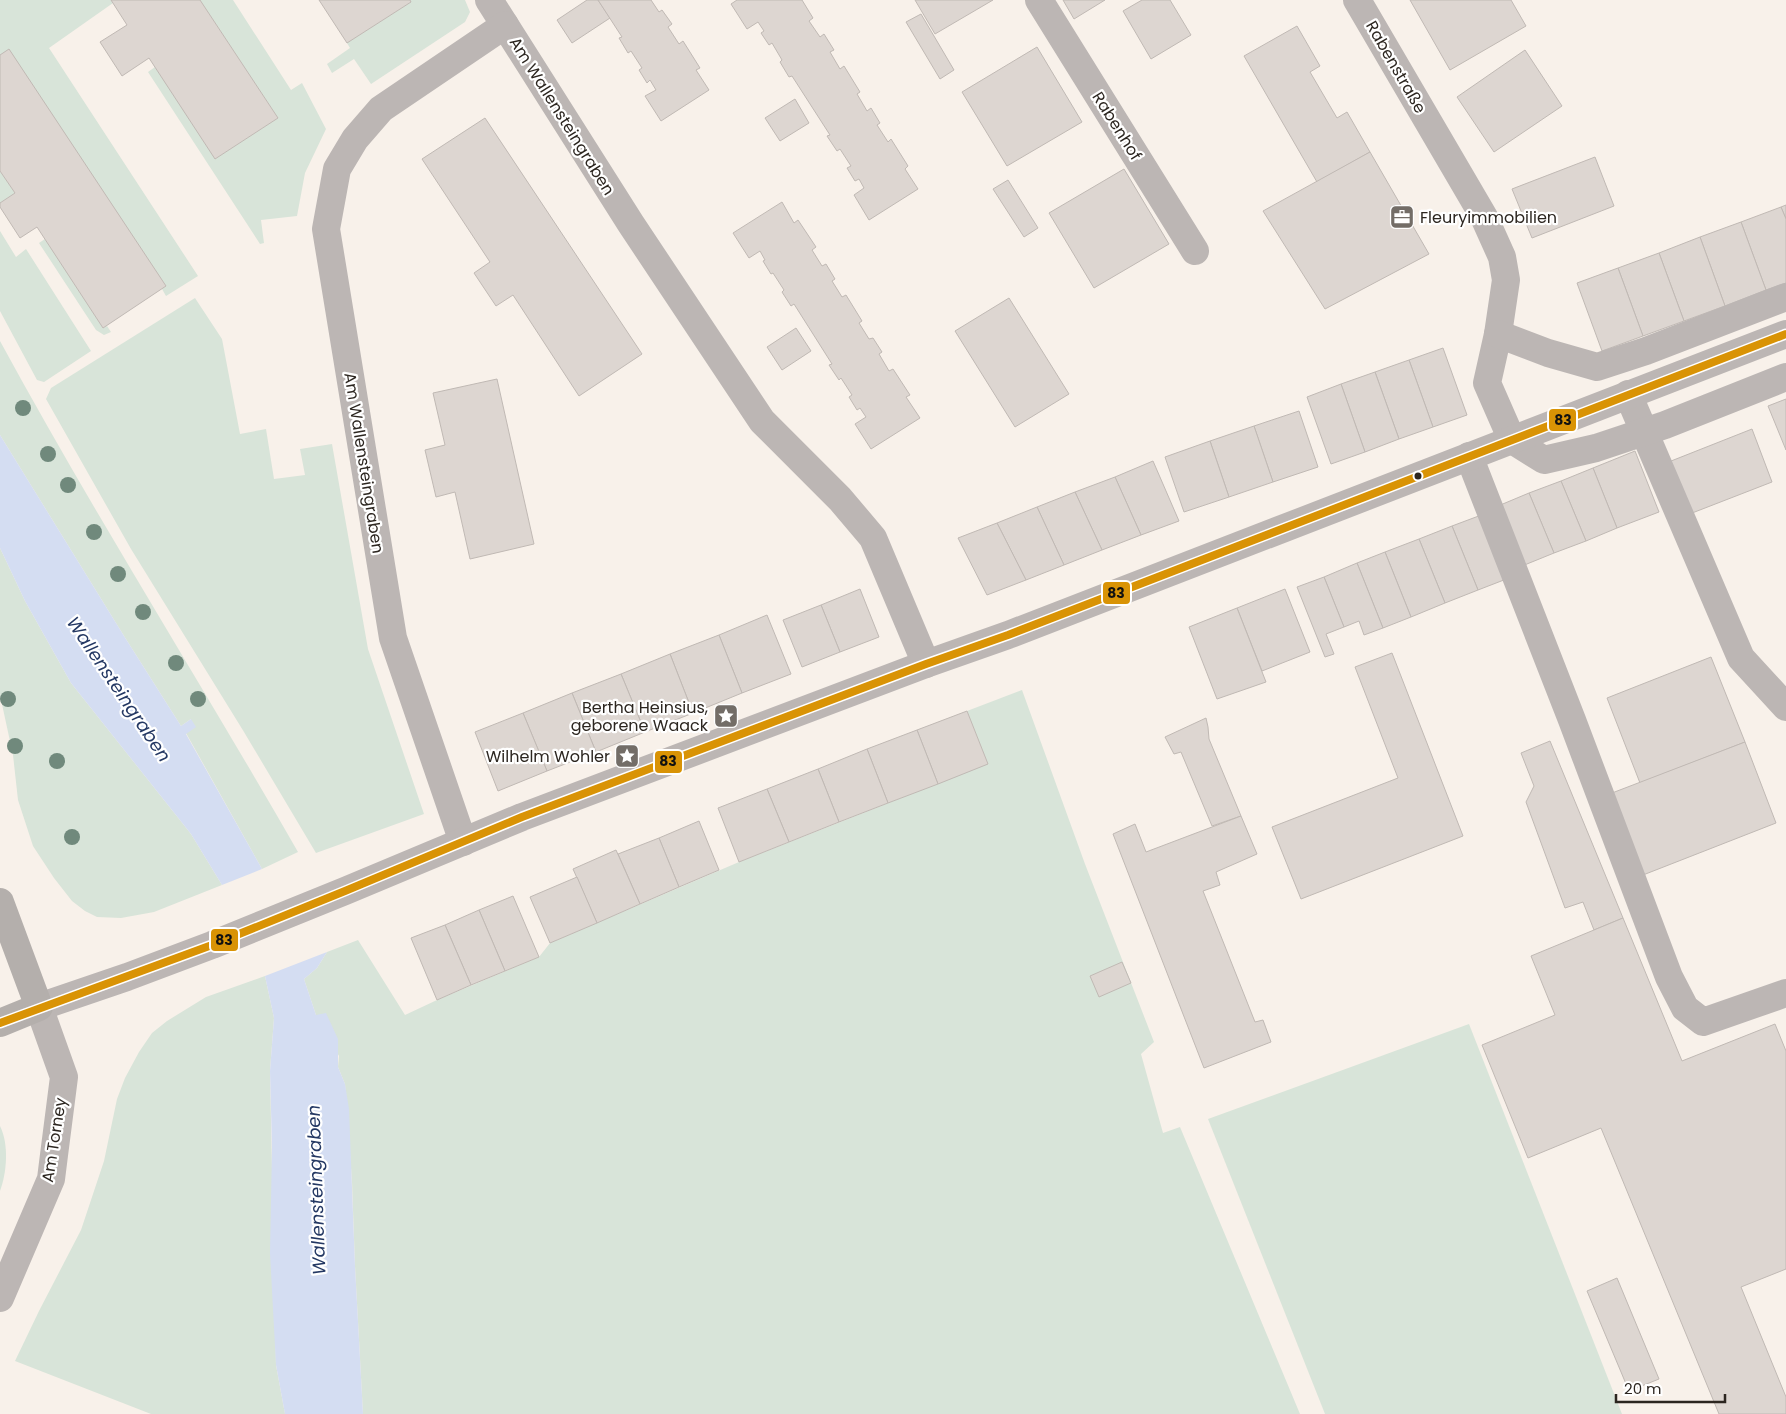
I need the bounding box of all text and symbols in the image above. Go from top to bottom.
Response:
street label: Rabenstraße [1360,17,1432,118]
street label: Am Wallensteingraben [504,32,620,200]
street label: Rabenhof [1087,87,1147,165]
office icon: Fleuryimmobilien [1389,204,1415,230]
place label: Fleuryimmobilien [1420,206,1557,229]
street label: Am Wallensteingraben [338,371,390,555]
line badge: 83 [1548,408,1577,432]
text: 83 [1554,410,1572,430]
unlabelled marker [1413,471,1423,481]
line badge: 83 [1102,581,1131,605]
text: 83 [1107,583,1125,603]
water label: Wallensteingraben [61,611,177,767]
place label: Bertha Heinsius, geborene Waack [571,696,709,737]
place icon: Bertha Heinsius, geborene Waack [713,703,739,729]
place icon: Wilhelm Wohler [614,743,640,769]
place label: Wilhelm Wohler [486,745,610,768]
line badge: 83 [654,750,683,774]
text: 83 [659,751,677,771]
line badge: 83 [210,928,239,952]
text: 83 [215,930,233,950]
street label: Am Torney [36,1096,72,1184]
water label: Wallensteingraben [301,1104,331,1276]
scale bar [1616,1372,1725,1404]
text: 20 m [1624,1378,1662,1399]

